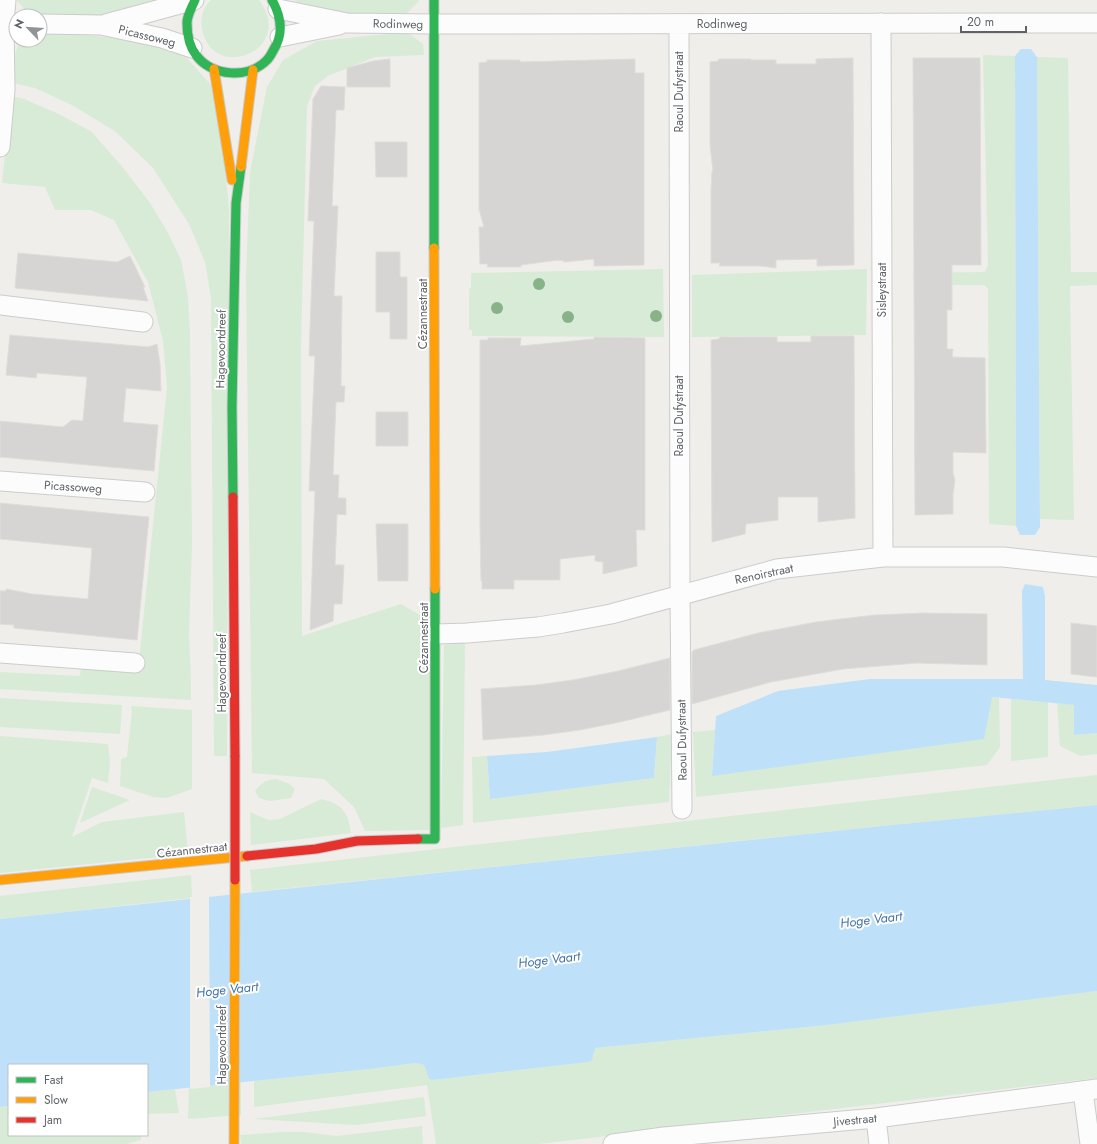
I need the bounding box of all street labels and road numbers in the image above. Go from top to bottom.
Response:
street label: Rodinweg [373,15,423,33]
street label: Rodinweg [697,15,747,33]
street label: Picassoweg [117,20,177,52]
street label: Raoul Dufystraat [670,51,688,133]
street label: Sisleystraat [873,262,891,317]
street label: Cézannestraat [414,279,432,349]
street label: Hagevoortdreef [211,309,231,389]
street label: Raoul Dufystraat [670,375,688,457]
street label: Picassoweg [43,476,103,498]
street label: Renoirstraat [733,559,795,589]
street label: Cézannestraat [415,603,433,673]
street label: Hagevoortdreef [213,633,231,712]
street label: Raoul Dufystraat [672,699,692,781]
street label: Cézannestraat [156,837,228,863]
street label: Hagevoortdreef [213,1005,231,1084]
street label: Jivestraat [831,1109,878,1131]

